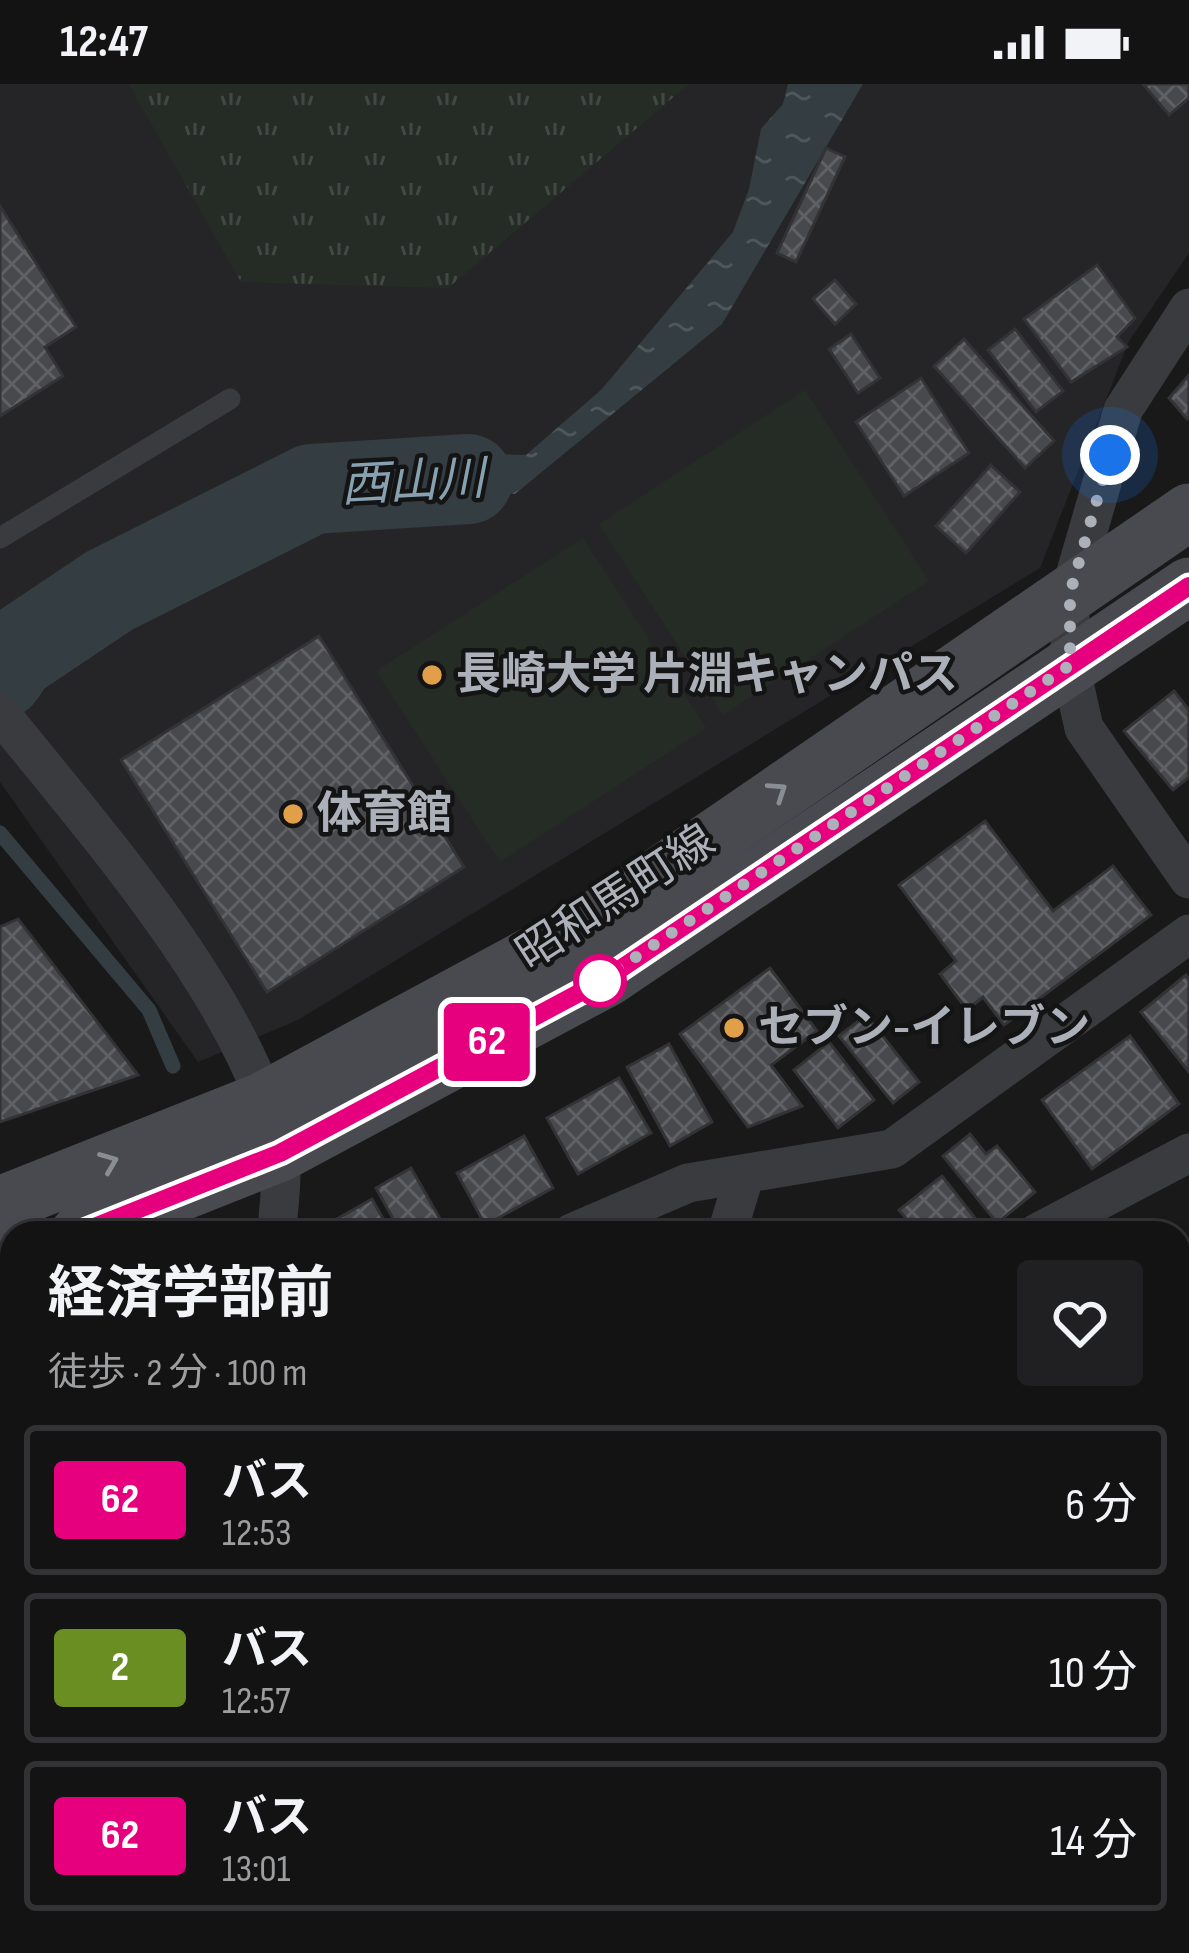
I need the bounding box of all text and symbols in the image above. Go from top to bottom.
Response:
text: 12:47 [60,15,148,70]
your location [1080,425,1140,485]
water label: 西山川 [340,451,491,515]
place label: 長崎大学 片淵キャンパス [456,648,958,703]
marker: 長崎大学 片淵キャンパス [419,662,445,688]
one-way arrow [765,783,787,805]
place label: 体育館 [317,787,452,842]
marker: 体育館 [280,801,306,827]
street label: 昭和馬町線 [507,814,725,982]
unlabelled marker [575,956,625,1006]
place label: セブン-イレブン [758,1001,1090,1056]
line badge: 62 [433,1003,541,1081]
marker: セブン-イレブン [721,1015,747,1041]
text: 62 [468,1016,506,1067]
one-way arrow [97,1152,118,1176]
button: heart [1017,1260,1143,1386]
text: 経済学部前 [48,1261,333,1329]
text: 徒歩 · 2 分 · 100 m [48,1350,307,1397]
text: バス [222,1455,312,1510]
text: 62 [101,1474,139,1525]
text: 6 分 [1065,1478,1137,1533]
text: 12:53 [222,1510,292,1557]
text: バス [222,1623,312,1678]
text: 2 [111,1642,129,1693]
text: 10 分 [1049,1646,1137,1701]
text: 12:57 [222,1678,291,1725]
text: バス [222,1791,312,1846]
text: 62 [101,1810,139,1861]
text: 14 分 [1050,1814,1137,1869]
text: 13:01 [222,1846,290,1893]

